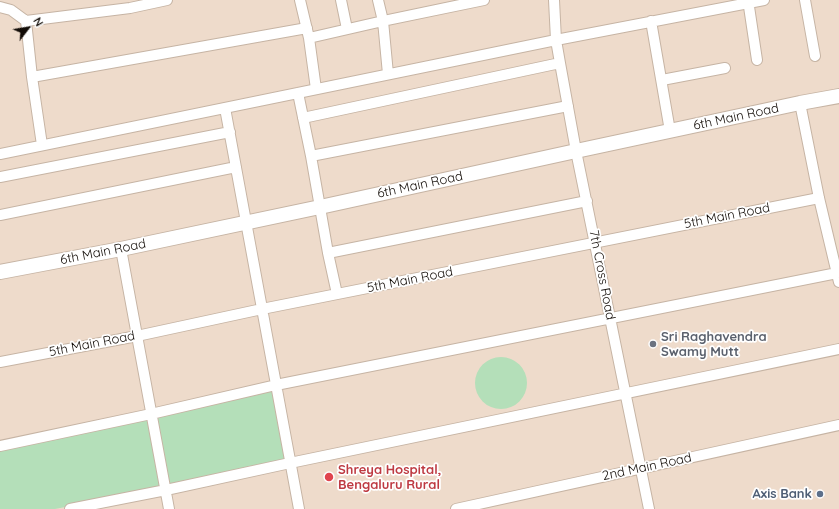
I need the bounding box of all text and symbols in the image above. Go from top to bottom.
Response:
north arrow [8,8,48,48]
text: N [30,15,46,29]
street label: 6th Main Road [692,100,780,134]
street label: 6th Main Road [376,168,464,202]
street label: 5th Main Road [683,200,771,232]
street label: 7th Cross Road [586,229,618,321]
street label: 6th Main Road [59,236,147,268]
street label: 5th Main Road [366,264,454,296]
street label: 5th Main Road [48,328,136,360]
place label: Sri Raghavendra Swamy Mutt [661,329,767,360]
marker: Sri Raghavendra Swamy Mutt [648,339,658,349]
street label: 2nd Main Road [601,450,693,484]
place label: Shreya Hospital, Bengaluru Rural [338,462,441,493]
marker: Shreya Hospital, Bengaluru Rural [323,471,335,483]
place label: Axis Bank [753,486,812,502]
marker: Axis Bank [815,489,825,499]

